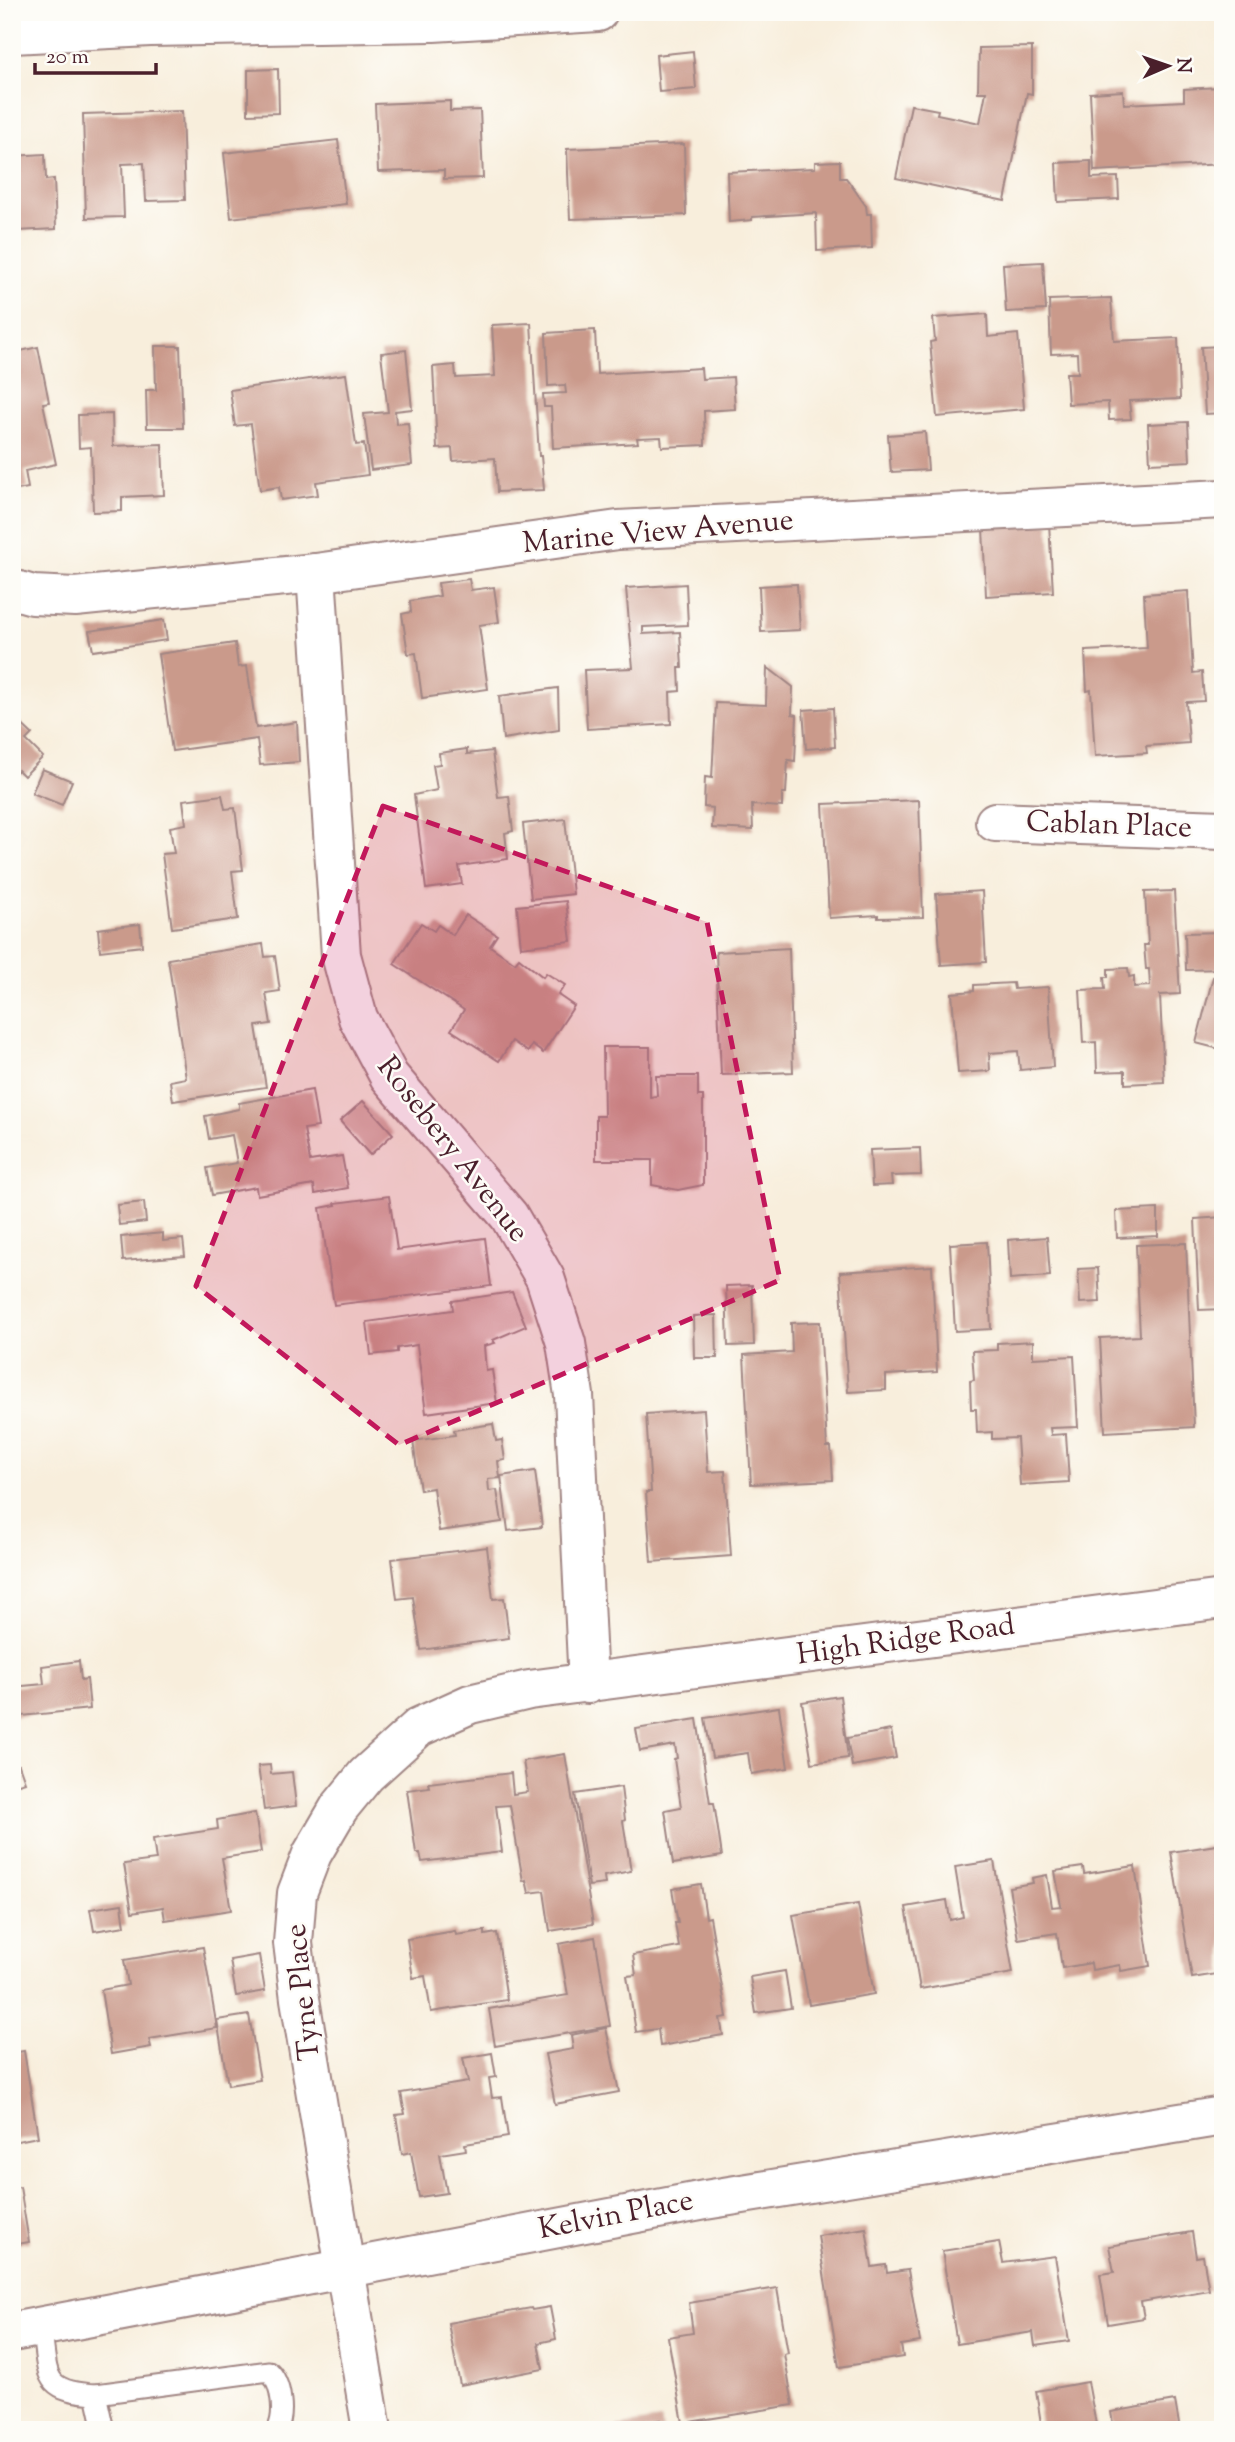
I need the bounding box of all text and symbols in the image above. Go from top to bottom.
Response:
scale bar [35,32,156,76]
north arrow [1134,32,1204,102]
text: 20 m [46,43,89,73]
text: N [1169,57,1196,74]
street label: Marine View Avenue [521,500,795,566]
street label: Cablan Place [1025,802,1193,850]
street label: Rosebery Avenue [366,1048,538,1252]
street label: High Ridge Road [794,1604,1018,1678]
street label: Tyne Place [275,1921,333,2063]
street label: Kelvin Place [535,2180,697,2252]

